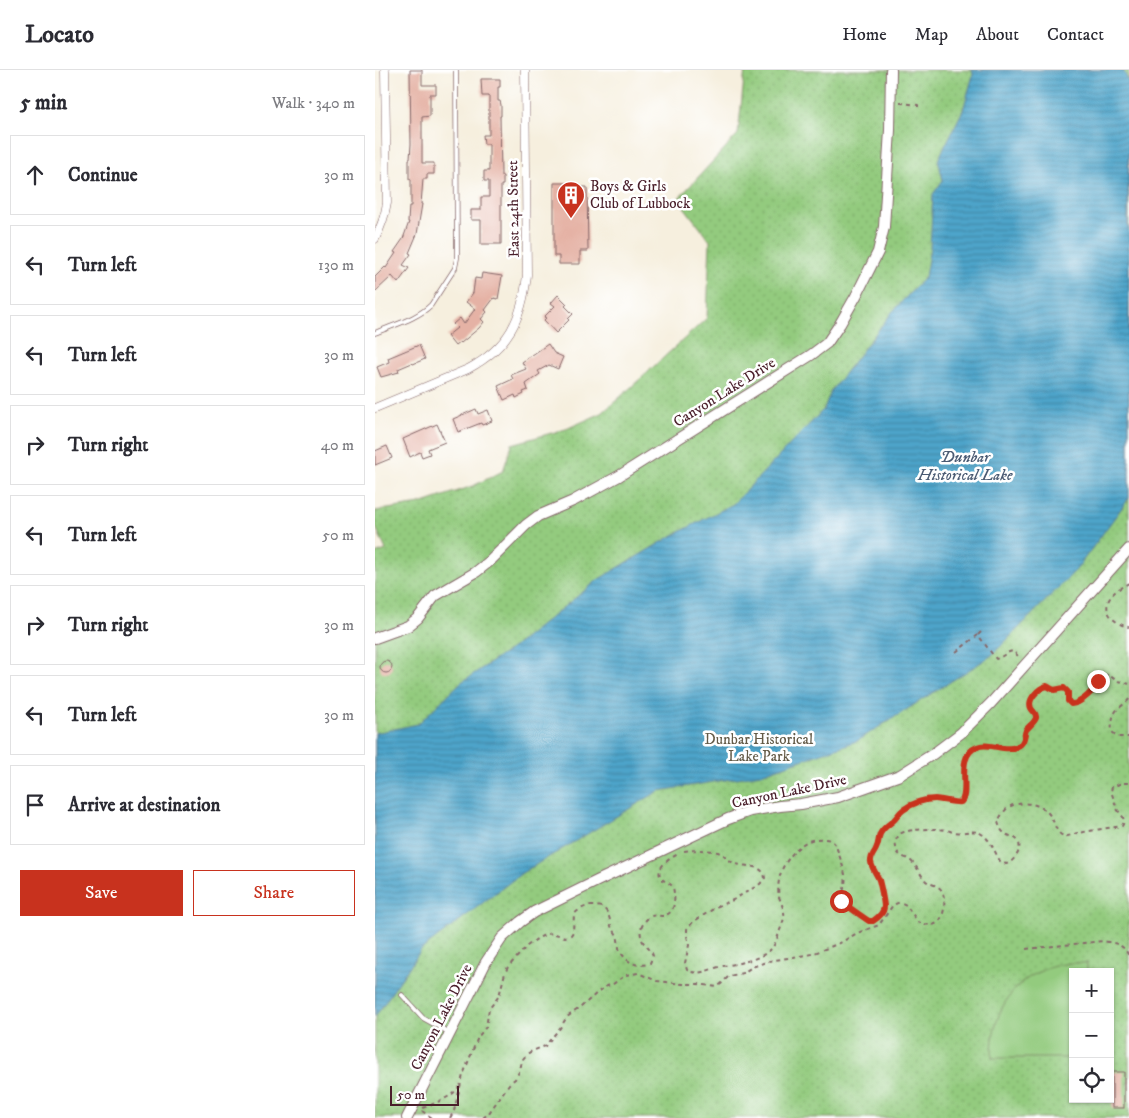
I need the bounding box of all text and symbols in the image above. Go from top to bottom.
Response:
text: Locato [25,20,94,50]
text: Home [842,24,887,46]
text: Map [915,24,948,46]
text: About [976,24,1019,46]
text: Contact [1047,24,1104,46]
text: 5 min [20,90,67,116]
text: Walk · 340 m [272,93,355,113]
street label: East 24th Street [503,160,524,258]
icon: ahead [21,161,49,189]
text: Continue [68,164,138,187]
text: 30 m [324,165,354,185]
place label: Boys & Girls Club of Lubbock [590,177,691,213]
building icon: Boys & Girls Club of Lubbock [556,180,586,219]
icon: left [21,251,49,279]
text: Turn left [68,254,137,277]
text: 130 m [318,255,354,275]
icon: left [21,341,49,369]
text: Turn left [68,344,137,367]
text: 30 m [324,345,354,365]
street label: Canyon Lake Drive [670,353,779,431]
icon: right [21,431,49,459]
text: Turn right [68,434,148,457]
text: 40 m [321,435,354,455]
water label: Dunbar Historical Lake [917,447,1013,485]
icon: left [21,521,49,549]
text: Turn left [68,524,137,547]
text: 50 m [322,525,354,545]
icon: right [21,611,49,639]
text: Turn right [68,614,148,637]
text: 30 m [324,615,354,635]
route end [1087,670,1110,693]
icon: left [21,701,49,729]
text: Turn left [68,704,137,727]
text: 30 m [324,705,354,725]
park label: Dunbar Historical Lake Park [705,730,814,766]
street label: Canyon Lake Drive [730,770,848,813]
icon: arrive [21,791,49,819]
text: Arrive at destination [68,794,220,817]
button: Save [20,870,183,916]
button: Share [193,870,355,916]
route start [830,890,853,913]
street label: Canyon Lake Drive [406,961,476,1074]
map controls [1069,968,1114,1103]
button: + [1069,968,1114,1013]
button: − [1069,1013,1114,1058]
button: locate [1069,1058,1114,1103]
scale bar [390,1083,459,1106]
text: 50 m [397,1086,425,1104]

